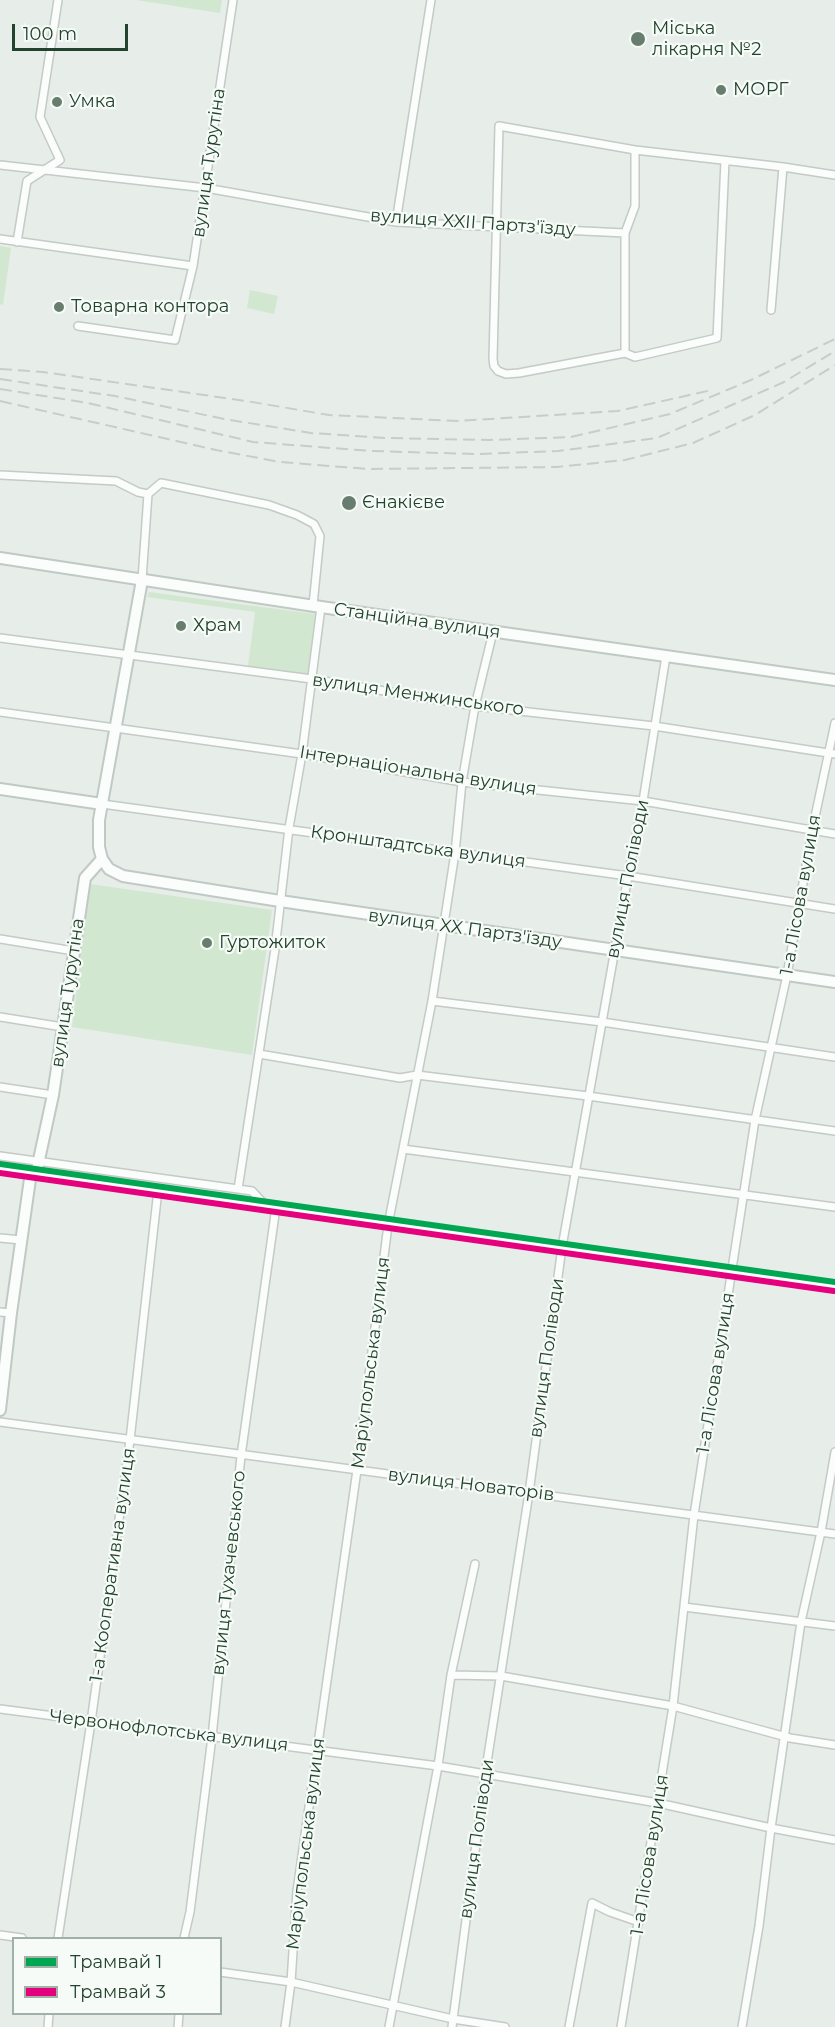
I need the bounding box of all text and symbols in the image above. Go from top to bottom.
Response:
scale bar [15,12,130,50]
place label: Міська лікарня №2 [652,18,761,60]
text: 100 m [23,23,77,45]
marker: Міська лікарня №2 [629,30,647,48]
place label: МОРГ [733,79,789,101]
marker: МОРГ [714,83,728,97]
street label: вулиця Турутіна [188,87,230,239]
place label: Умка [69,91,116,113]
marker: Умка [50,95,64,109]
street label: вулиця XXII Партз'їзду [369,205,577,241]
place label: Товарна контора [71,296,229,318]
marker: Товарна контора [52,300,66,314]
place label: Єнакієве [362,492,445,514]
marker: Єнакієве [340,494,358,512]
street label: Станційна вулиця [332,599,502,643]
place label: Храм [193,615,242,637]
marker: Храм [174,619,188,633]
street label: вулиця Менжинського [311,669,525,721]
street label: Інтернаціональна вулиця [298,742,538,800]
street label: вулиця Поліводи [602,798,654,960]
street label: 1-а Лісова вулиця [776,813,826,977]
street label: Кронштадтська вулиця [309,821,527,873]
street label: вулиця XX Партз'їзду [367,905,563,953]
street label: вулиця Турутіна [47,917,89,1069]
place label: Гуртожиток [219,932,326,954]
marker: Гуртожиток [200,936,214,950]
street label: Маріупольська вулиця [347,1256,395,1470]
street label: вулиця Поліводи [525,1277,569,1439]
street label: 1-а Лісова вулиця [693,1291,739,1455]
street label: 1-а Кооперативна вулиця [86,1446,140,1684]
street label: вулиця Новаторів [386,1464,556,1506]
street label: вулиця Тухачевського [207,1469,251,1677]
street label: Червонофлотська вулиця [48,1706,290,1756]
street label: Маріупольська вулиця [282,1737,330,1951]
street label: вулиця Поліводи [455,1758,499,1920]
street label: 1-а Лісова вулиця [627,1773,673,1937]
legend [12,1937,222,2015]
text: Трамвай 1 [70,1951,162,1973]
text: Трамвай 3 [70,1981,166,2003]

